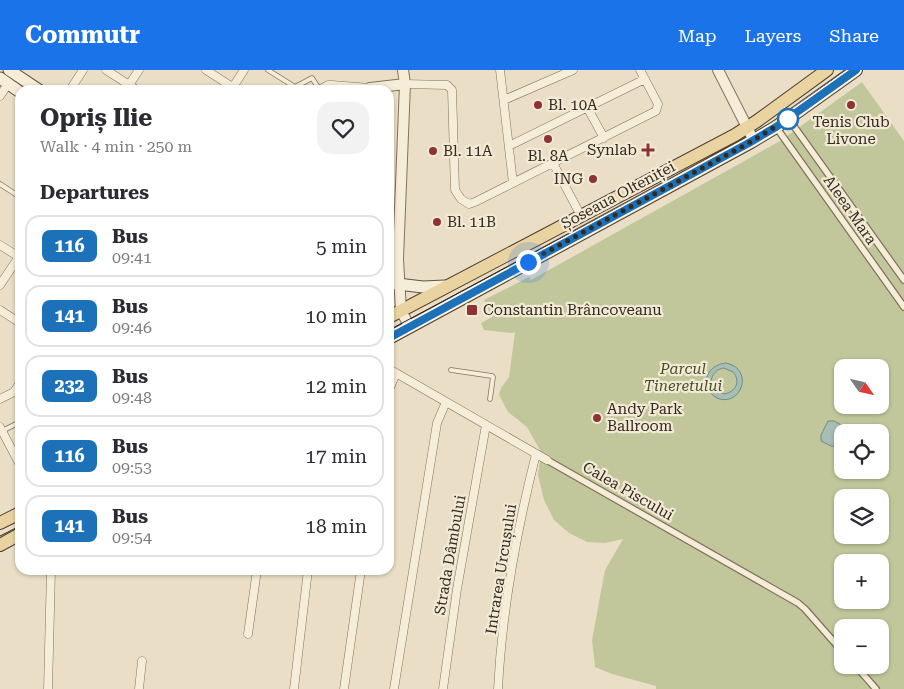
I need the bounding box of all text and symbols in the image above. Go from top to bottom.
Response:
text: Commutr [25,21,140,49]
text: Map [678,25,717,46]
text: Layers [745,25,801,46]
text: Share [829,25,879,46]
place label: Bl. 10A [548,96,598,114]
marker: Bl. 10A [532,99,544,111]
marker: Tenis Club Livone [845,99,857,111]
button: heart [317,102,369,154]
text: Opriș Ilie [40,104,152,132]
unlabelled marker [777,108,799,130]
place label: Tenis Club Livone [812,113,890,148]
marker: Bl. 8A [542,133,554,145]
text: Walk · 4 min · 250 m [40,137,192,156]
place label: Synlab [587,141,637,159]
place label: Bl. 11A [443,142,493,160]
marker: Synlab [641,143,655,157]
marker: Bl. 11A [427,145,439,157]
place label: Bl. 8A [527,147,569,165]
street label: Șoseaua Olteniței [558,157,679,234]
place label: ING [554,170,583,188]
street label: Aleea Mara [820,172,880,248]
marker: ING [587,173,599,185]
text: Departures [40,181,149,204]
place label: Bl. 11B [447,213,496,231]
marker: Bl. 11B [431,216,443,228]
text: Bus [112,225,148,248]
text: 116 [54,235,85,256]
text: 5 min [316,235,367,258]
text: 09:41 [112,248,152,267]
your location [516,250,541,275]
text: Bus [112,295,148,318]
place label: Constantin Brâncoveanu [483,301,662,319]
marker: Constantin Brâncoveanu [465,303,479,317]
text: 141 [54,305,85,326]
text: 10 min [305,305,367,328]
text: 09:46 [112,318,152,337]
north arrow [834,359,889,414]
map controls [834,359,889,674]
park label: Parcul Tineretului [644,360,723,395]
text: Bus [112,365,148,388]
text: 232 [54,375,85,396]
text: 12 min [305,375,367,398]
text: 09:48 [112,388,152,407]
place label: Andy Park Ballroom [607,400,683,435]
marker: Andy Park Ballroom [591,412,603,424]
button: locate [834,424,889,479]
text: Bus [112,435,148,458]
text: 116 [54,445,85,466]
text: 17 min [305,445,367,468]
text: 09:53 [112,458,152,477]
street label: Calea Piscului [579,458,677,524]
button: layers [834,489,889,544]
street label: Strada Dâmbului [431,493,469,616]
street label: Intrarea Urcușului [482,502,521,636]
text: Bus [112,505,148,528]
text: 141 [54,515,85,536]
text: 18 min [305,515,367,538]
text: 09:54 [112,528,152,547]
button: + [834,554,889,609]
button: − [834,619,889,674]

